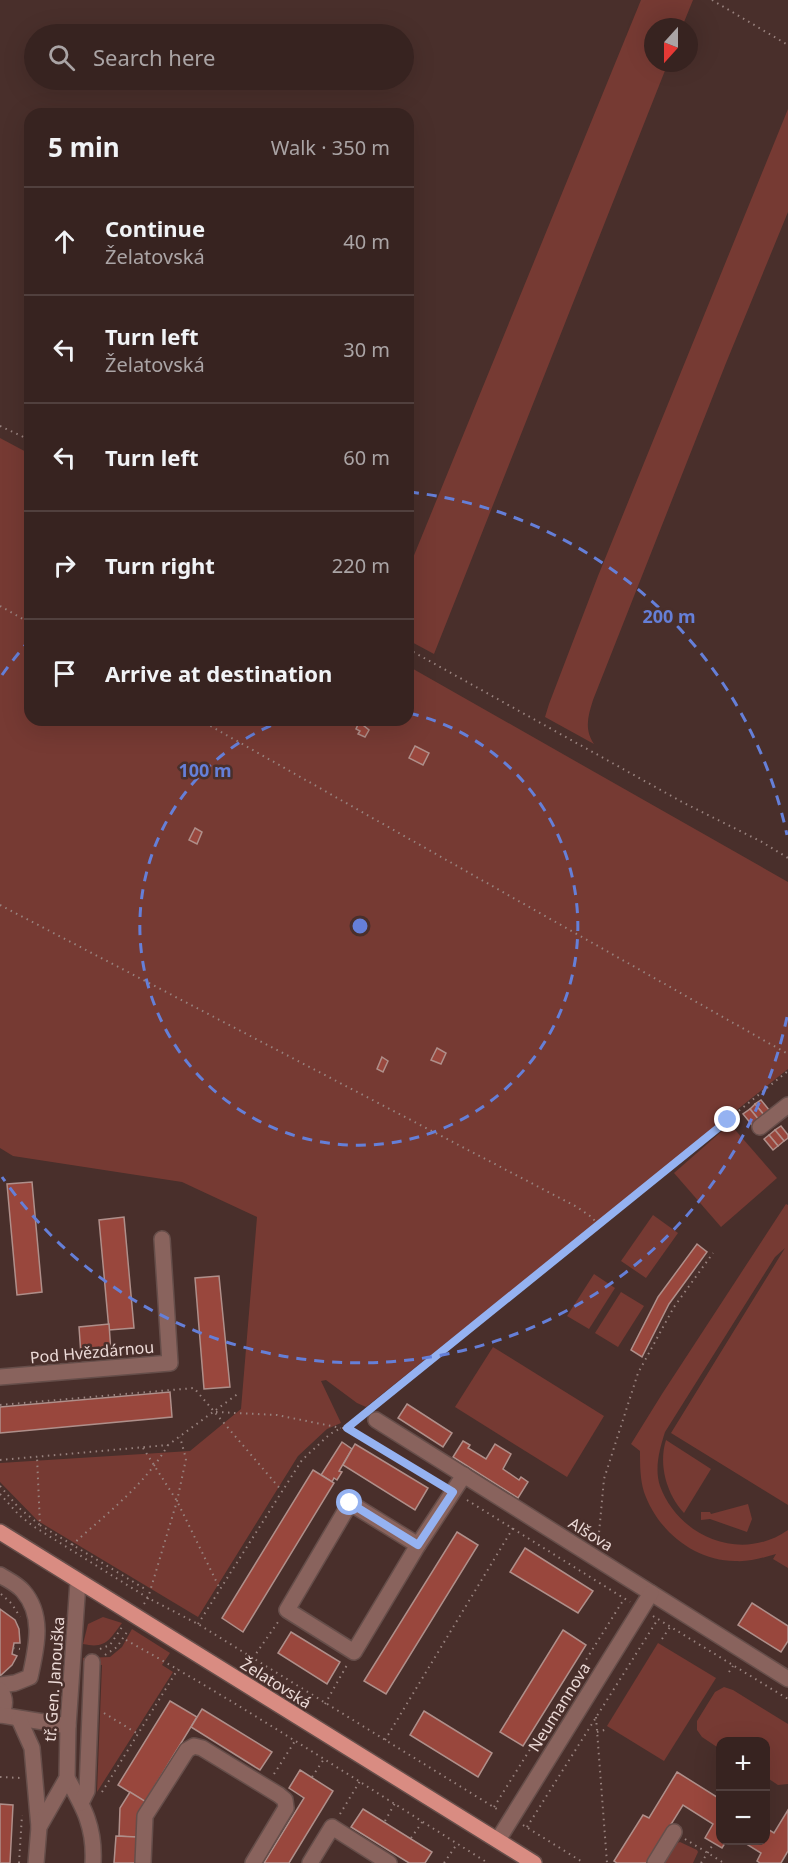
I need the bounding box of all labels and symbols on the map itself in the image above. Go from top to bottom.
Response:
north arrow [644,18,698,72]
text: 200 m [642,604,696,628]
text: 100 m [178,758,232,782]
centre of rings [350,916,370,936]
route end [714,1106,740,1132]
street label: Pod Hvězdárnou [29,1336,155,1368]
route start [336,1489,362,1515]
street label: Alšova [565,1512,617,1556]
street label: tř. Gen. Janouška [39,1616,69,1742]
street label: Želatovská [236,1653,316,1713]
street label: Neumannova [523,1658,595,1756]

